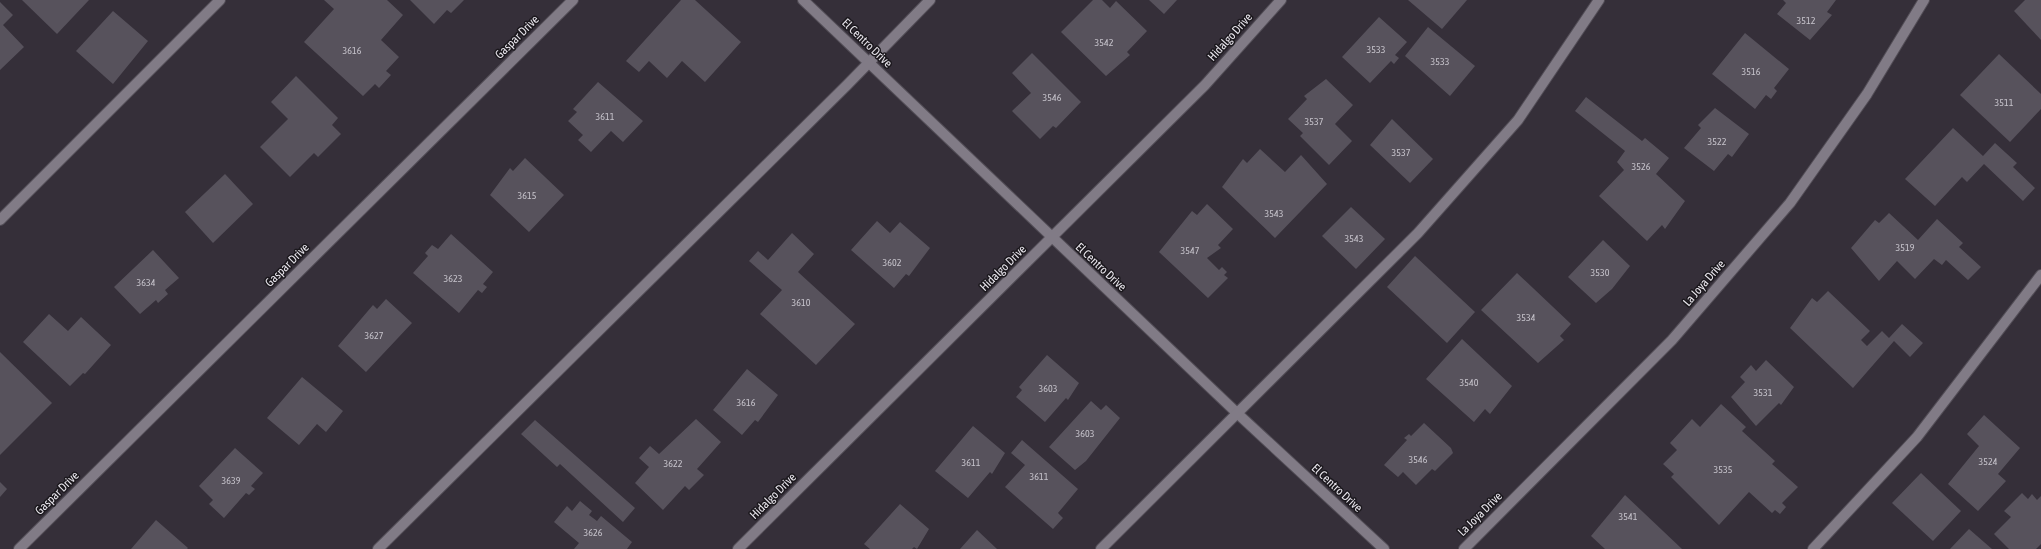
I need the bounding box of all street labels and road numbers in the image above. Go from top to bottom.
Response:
street label: Hidalgo Drive [1205,10,1255,64]
street label: Gaspar Drive [492,12,542,62]
street label: El Centro Drive [839,16,895,70]
street label: Gaspar Drive [262,240,312,290]
street label: El Centro Drive [1073,240,1129,294]
street label: Hidalgo Drive [977,242,1029,294]
street label: La Joya Drive [1680,257,1728,309]
street label: El Centro Drive [1309,461,1365,515]
street label: Gaspar Drive [32,468,82,518]
street label: Hidalgo Drive [747,470,799,522]
street label: La Joya Drive [1455,489,1505,539]

